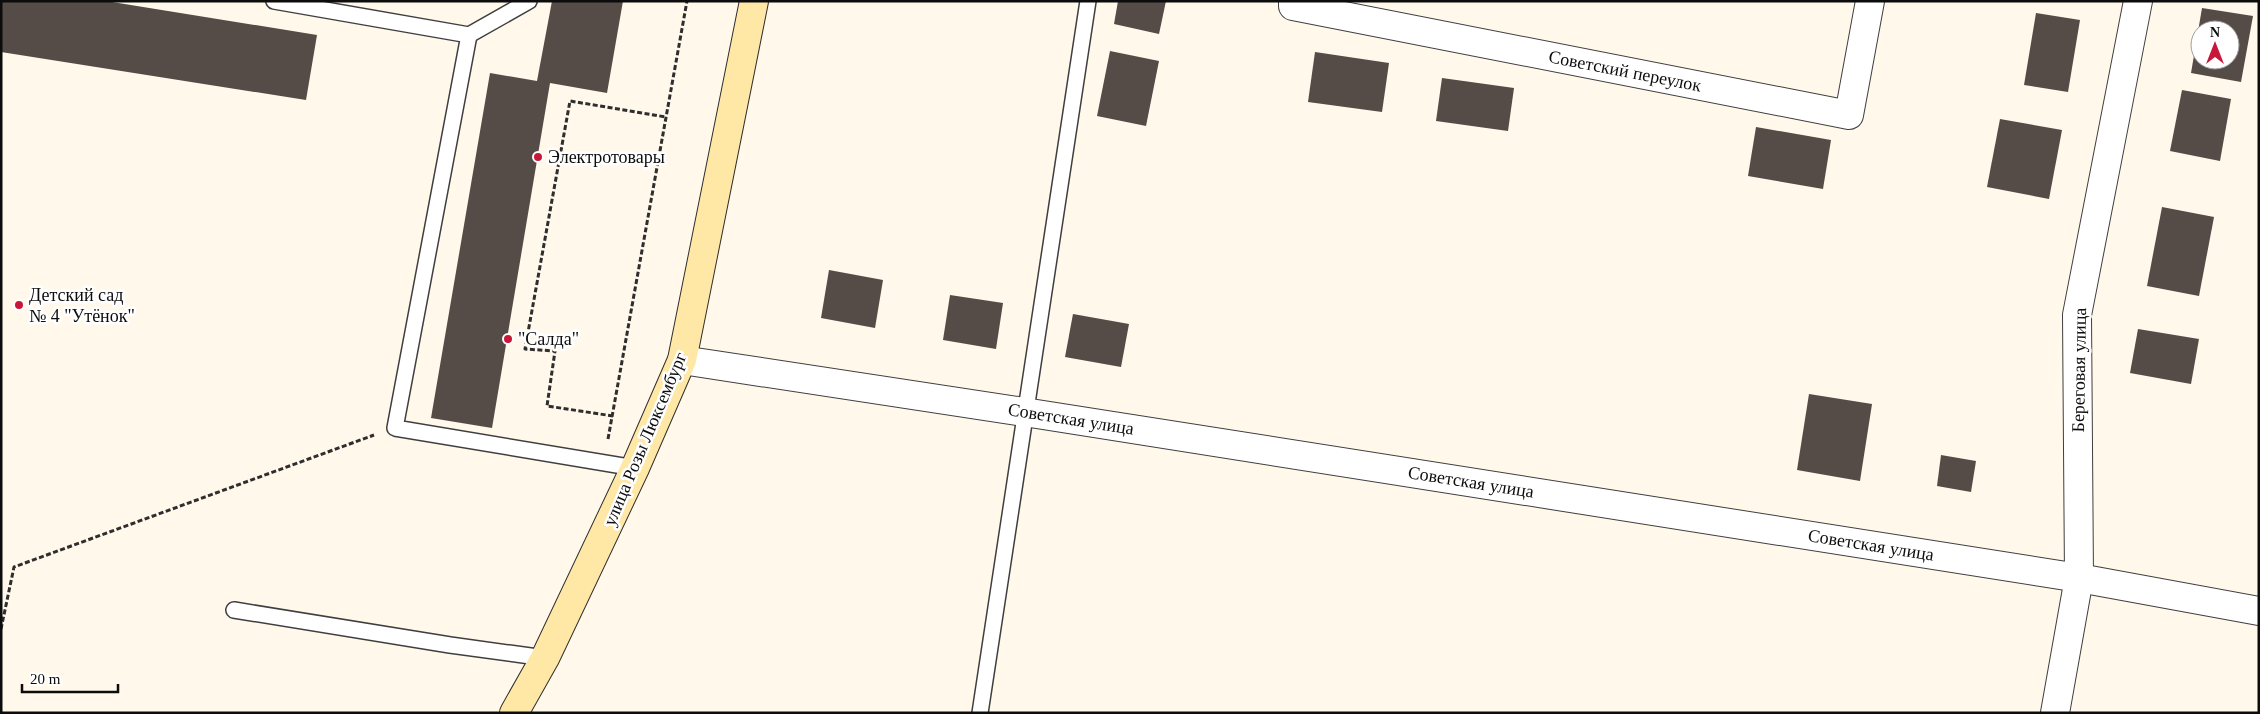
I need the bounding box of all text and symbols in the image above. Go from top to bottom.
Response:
north arrow [2190,20,2240,70]
text: N [2210,25,2220,40]
street label: Советский переулок [1547,46,1703,96]
place label: Электротовары [548,147,665,167]
marker: Электротовары [532,151,544,163]
place label: Детский сад № 4 "Утёнок" [29,285,135,326]
marker: Детский сад № 4 "Утёнок" [13,299,25,311]
street label: Береговая улица [2068,307,2090,433]
place label: "Салда" [518,329,579,349]
marker: "Салда" [502,333,514,345]
street label: улица Розы Люксембург [599,349,691,529]
street label: Советская улица [1007,399,1135,439]
street label: Советская улица [1407,462,1535,502]
street label: Советская улица [1807,525,1935,565]
scale bar [22,662,119,694]
text: 20 m [30,671,61,687]

